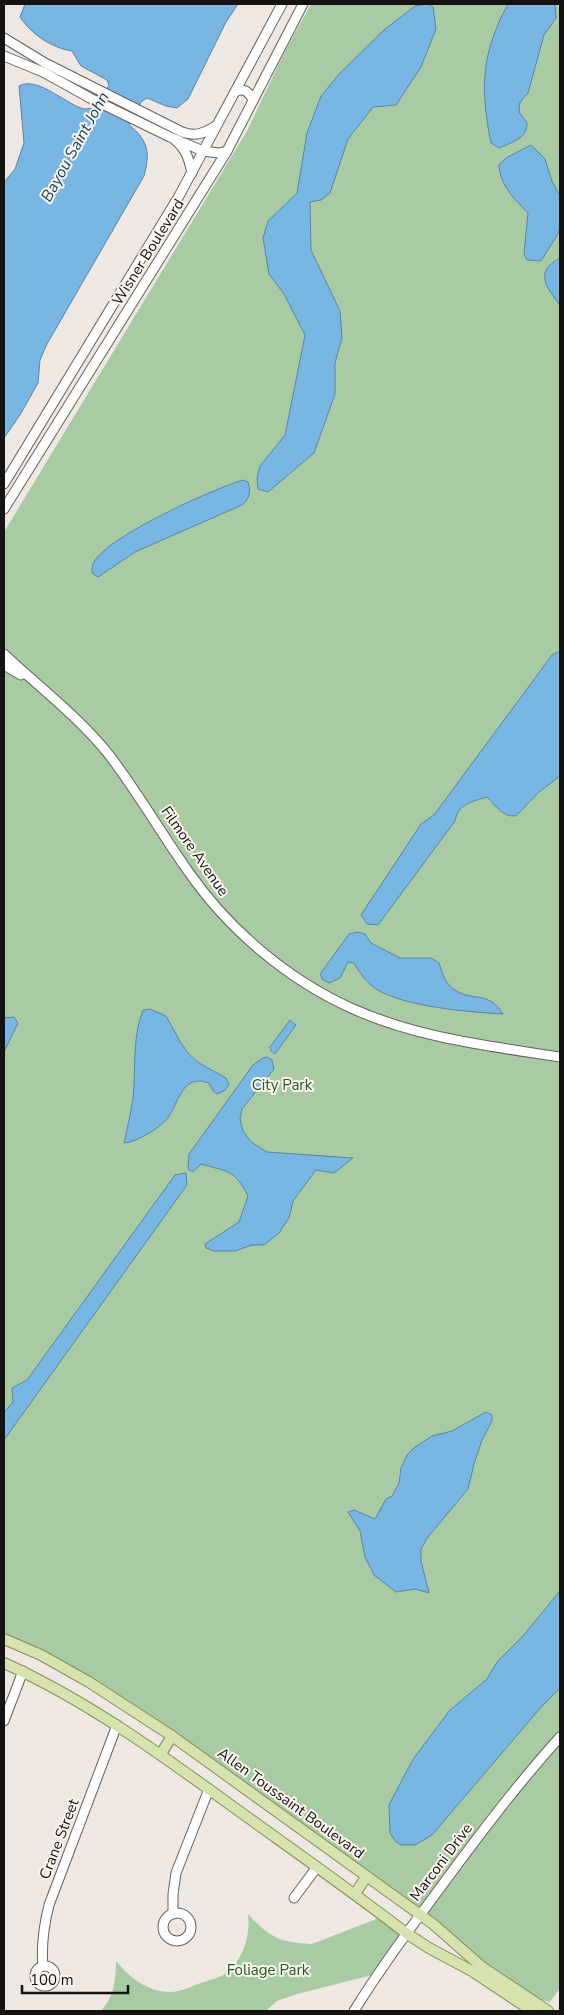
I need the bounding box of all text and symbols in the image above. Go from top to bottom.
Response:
water label: Bayou Saint John [36,88,114,206]
street label: Wisner Boulevard [107,195,189,309]
street label: Filmore Avenue [157,802,233,900]
park label: City Park [252,1075,313,1095]
street label: Allen Toussaint Boulevard [214,1743,368,1863]
street label: Crane Street [35,1795,84,1882]
street label: Marconi Drive [405,1819,477,1905]
park label: Foliage Park [227,1960,310,1980]
scale bar [22,1962,129,1994]
text: 100 m [30,1970,74,1990]

